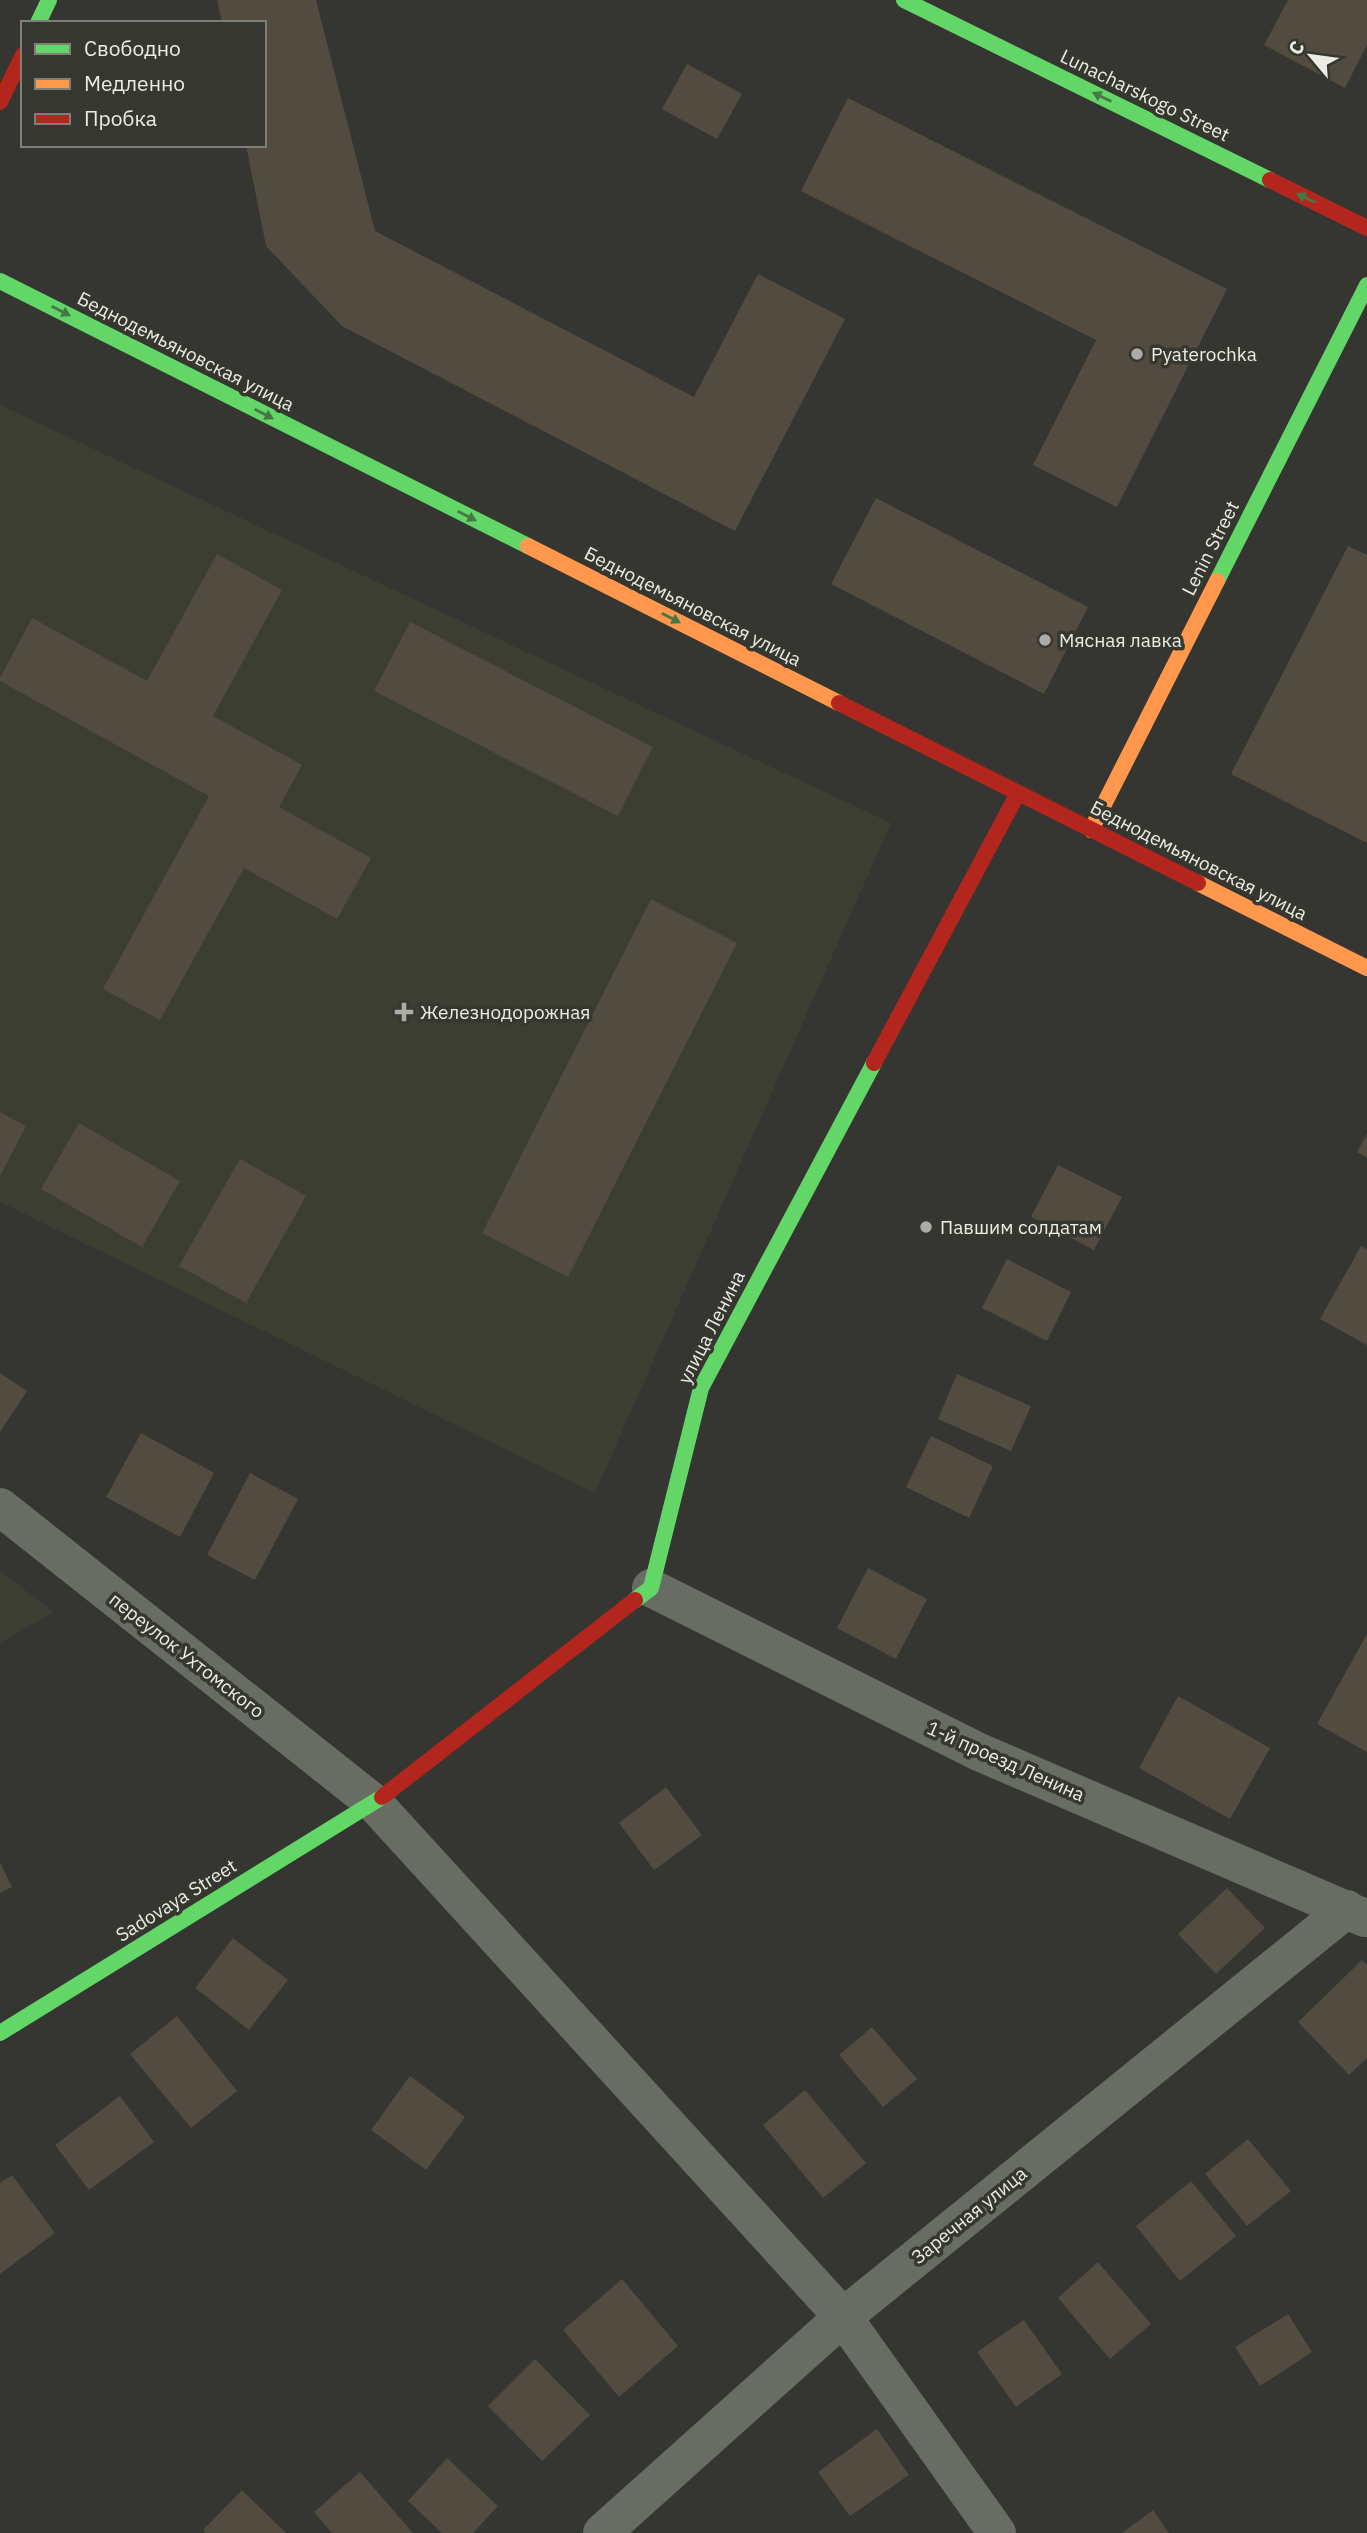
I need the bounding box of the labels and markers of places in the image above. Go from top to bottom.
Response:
place label: Pyaterochka [1151,342,1257,366]
marker: Pyaterochka [1129,346,1145,362]
place label: Мясная лавка [1059,628,1182,652]
marker: Мясная лавка [1037,632,1053,648]
place label: Железнодорожная [420,1000,590,1024]
marker: Железнодорожная [394,1002,414,1022]
place label: Павшим солдатам [940,1215,1102,1239]
marker: Павшим солдатам [918,1219,934,1235]

